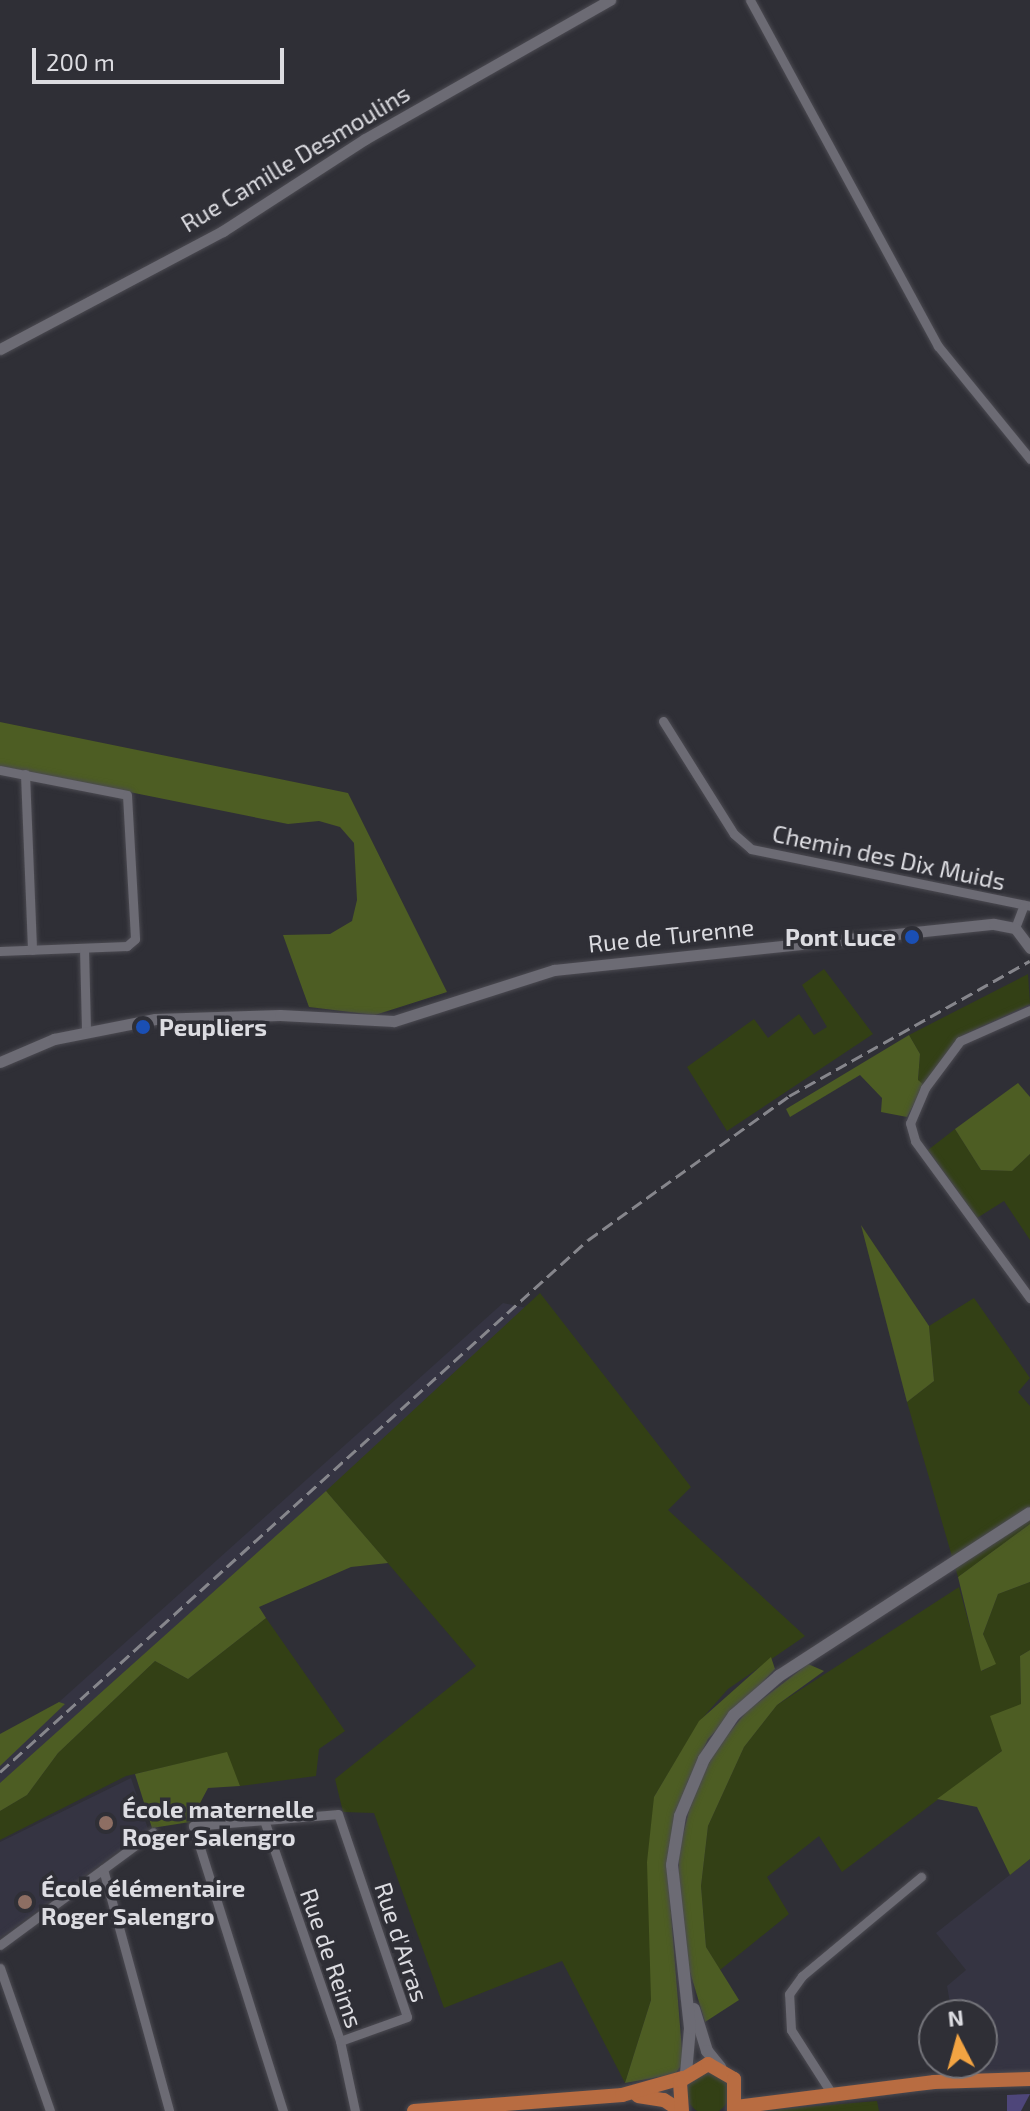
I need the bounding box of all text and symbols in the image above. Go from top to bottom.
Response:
scale bar [36,32,288,82]
text: 200 m [46,47,115,76]
street label: Rue Camille Desmoulins [175,78,415,238]
street label: Chemin des Dix Muids [770,818,1008,896]
street label: Rue de Turenne [586,912,756,958]
place label: Pont Luce [785,923,896,951]
marker: Pont Luce [903,928,921,946]
place label: Peupliers [159,1013,267,1041]
marker: Peupliers [134,1018,152,1036]
place label: École maternelle Roger Salengro [122,1795,314,1851]
marker: École maternelle Roger Salengro [97,1814,115,1832]
place label: École élémentaire Roger Salengro [41,1874,245,1930]
street label: Rue d'Arras [369,1879,435,2005]
street label: Rue de Reims [295,1885,369,2031]
marker: École élémentaire Roger Salengro [16,1893,34,1911]
north arrow [918,1999,998,2079]
text: N [946,2003,965,2031]

